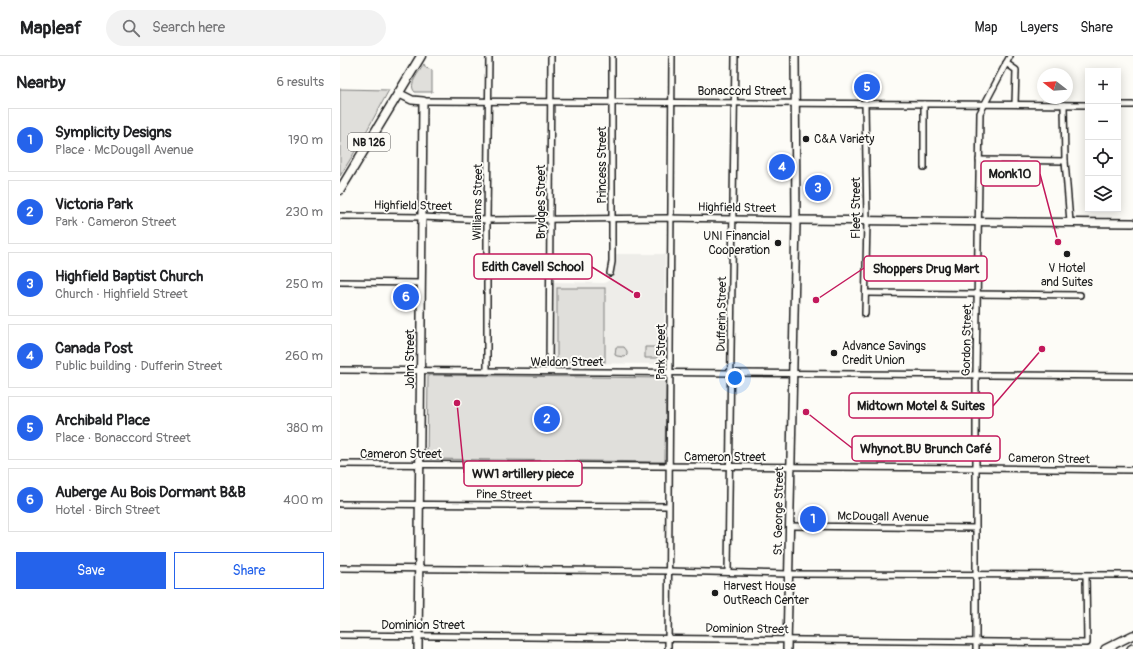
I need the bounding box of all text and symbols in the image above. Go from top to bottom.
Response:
search box [106,10,386,46]
text: Mapleaf [20,16,82,40]
icon: search [120,17,142,39]
text: Search here [152,18,225,37]
text: Map [975,19,998,36]
text: Layers [1020,19,1058,36]
text: Share [1080,19,1113,36]
north arrow [1037,68,1073,104]
map controls [1085,68,1121,212]
button: + [1085,68,1121,104]
text: Nearby [16,72,65,93]
pin: 5 [854,72,880,102]
text: 6 results [277,74,324,90]
street label: Bonaccord Street [697,84,787,99]
button: − [1085,104,1121,140]
text: Symplicity Designs [55,123,171,142]
street label: Princess Street [595,126,610,204]
text: 1 [27,132,33,148]
text: 190 m [288,132,323,148]
place label: C&A Variety [814,132,874,147]
road number: NB 126 [348,133,390,151]
marker: C&A Variety [801,134,811,144]
button: locate [1085,140,1121,176]
text: Place · McDougall Avenue [55,142,193,158]
pin: 4 [769,152,795,182]
callout: Monk10 [981,161,1040,186]
street label: Williams Street [470,163,486,241]
street label: Brydges Street [534,165,549,239]
text: Monk10 [989,166,1032,182]
pin: 3 [805,173,831,203]
button: layers [1085,176,1121,212]
street label: Fleet Street [849,177,864,239]
text: Victoria Park [55,195,133,214]
street label: Highfield Street [374,198,452,214]
street label: Highfield Street [698,200,776,216]
text: 2 [26,204,34,220]
text: 230 m [286,204,323,220]
text: Park · Cameron Street [55,214,176,230]
place label: UNI Financial Cooperation [703,229,770,258]
marker: UNI Financial Cooperation [773,238,783,248]
marker: V Hotel and Suites [1062,249,1072,259]
callout: Edith Cavell School [474,254,592,279]
callout: Shoppers Drug Mart [864,256,987,281]
text: Edith Cavell School [482,259,584,275]
text: Shoppers Drug Mart [873,261,980,277]
place label: V Hotel and Suites [1041,261,1094,290]
text: Highfield Baptist Church [55,267,203,286]
text: 3 [26,276,34,292]
text: 250 m [285,276,323,292]
street label: Dufferin Street [714,276,730,352]
pin: 6 [393,282,419,312]
text: Church · Highfield Street [55,286,188,302]
street label: Gordon Street [959,304,975,376]
street label: Park Street [654,324,669,380]
street label: John Street [403,329,418,389]
text: Canada Post [55,339,133,358]
place label: Advance Savings Credit Union [842,339,927,368]
text: 4 [26,348,34,364]
text: 260 m [285,348,323,364]
marker: Advance Savings Credit Union [829,348,839,358]
street label: Weldon Street [531,355,604,370]
text: Public building · Dufferin Street [55,358,222,374]
your location [725,368,745,388]
callout: Midtown Motel & Suites [849,393,993,418]
text: Midtown Motel & Suites [857,398,985,414]
pin: 2 [534,404,560,434]
text: Archibald Place [55,411,150,430]
text: 5 [26,420,34,436]
text: 380 m [286,420,323,436]
text: Place · Bonaccord Street [55,430,191,446]
callout: Whynot.BU Brunch Café [852,436,1000,461]
text: Whynot.BU Brunch Café [860,441,992,457]
street label: Cameron Street [360,447,442,462]
street label: Cameron Street [684,450,766,465]
street label: Cameron Street [1008,451,1090,467]
callout: WW1 artillery piece [464,461,582,486]
text: WW1 artillery piece [472,466,574,482]
street label: St. George Street [771,466,787,556]
text: Auberge Au Bois Dormant B&B [55,483,246,502]
street label: Pine Street [476,487,533,503]
text: 6 [26,492,34,508]
text: 400 m [283,492,323,508]
text: Hotel · Birch Street [55,502,160,518]
pin: 1 [800,504,826,534]
street label: McDougall Avenue [837,509,929,525]
button: Save [16,552,166,589]
button: Share [174,552,324,589]
place label: Harvest House OutReach Center [723,579,810,608]
marker: Harvest House OutReach Center [710,588,720,598]
street label: Dominion Street [381,618,465,633]
street label: Dominion Street [705,621,789,637]

